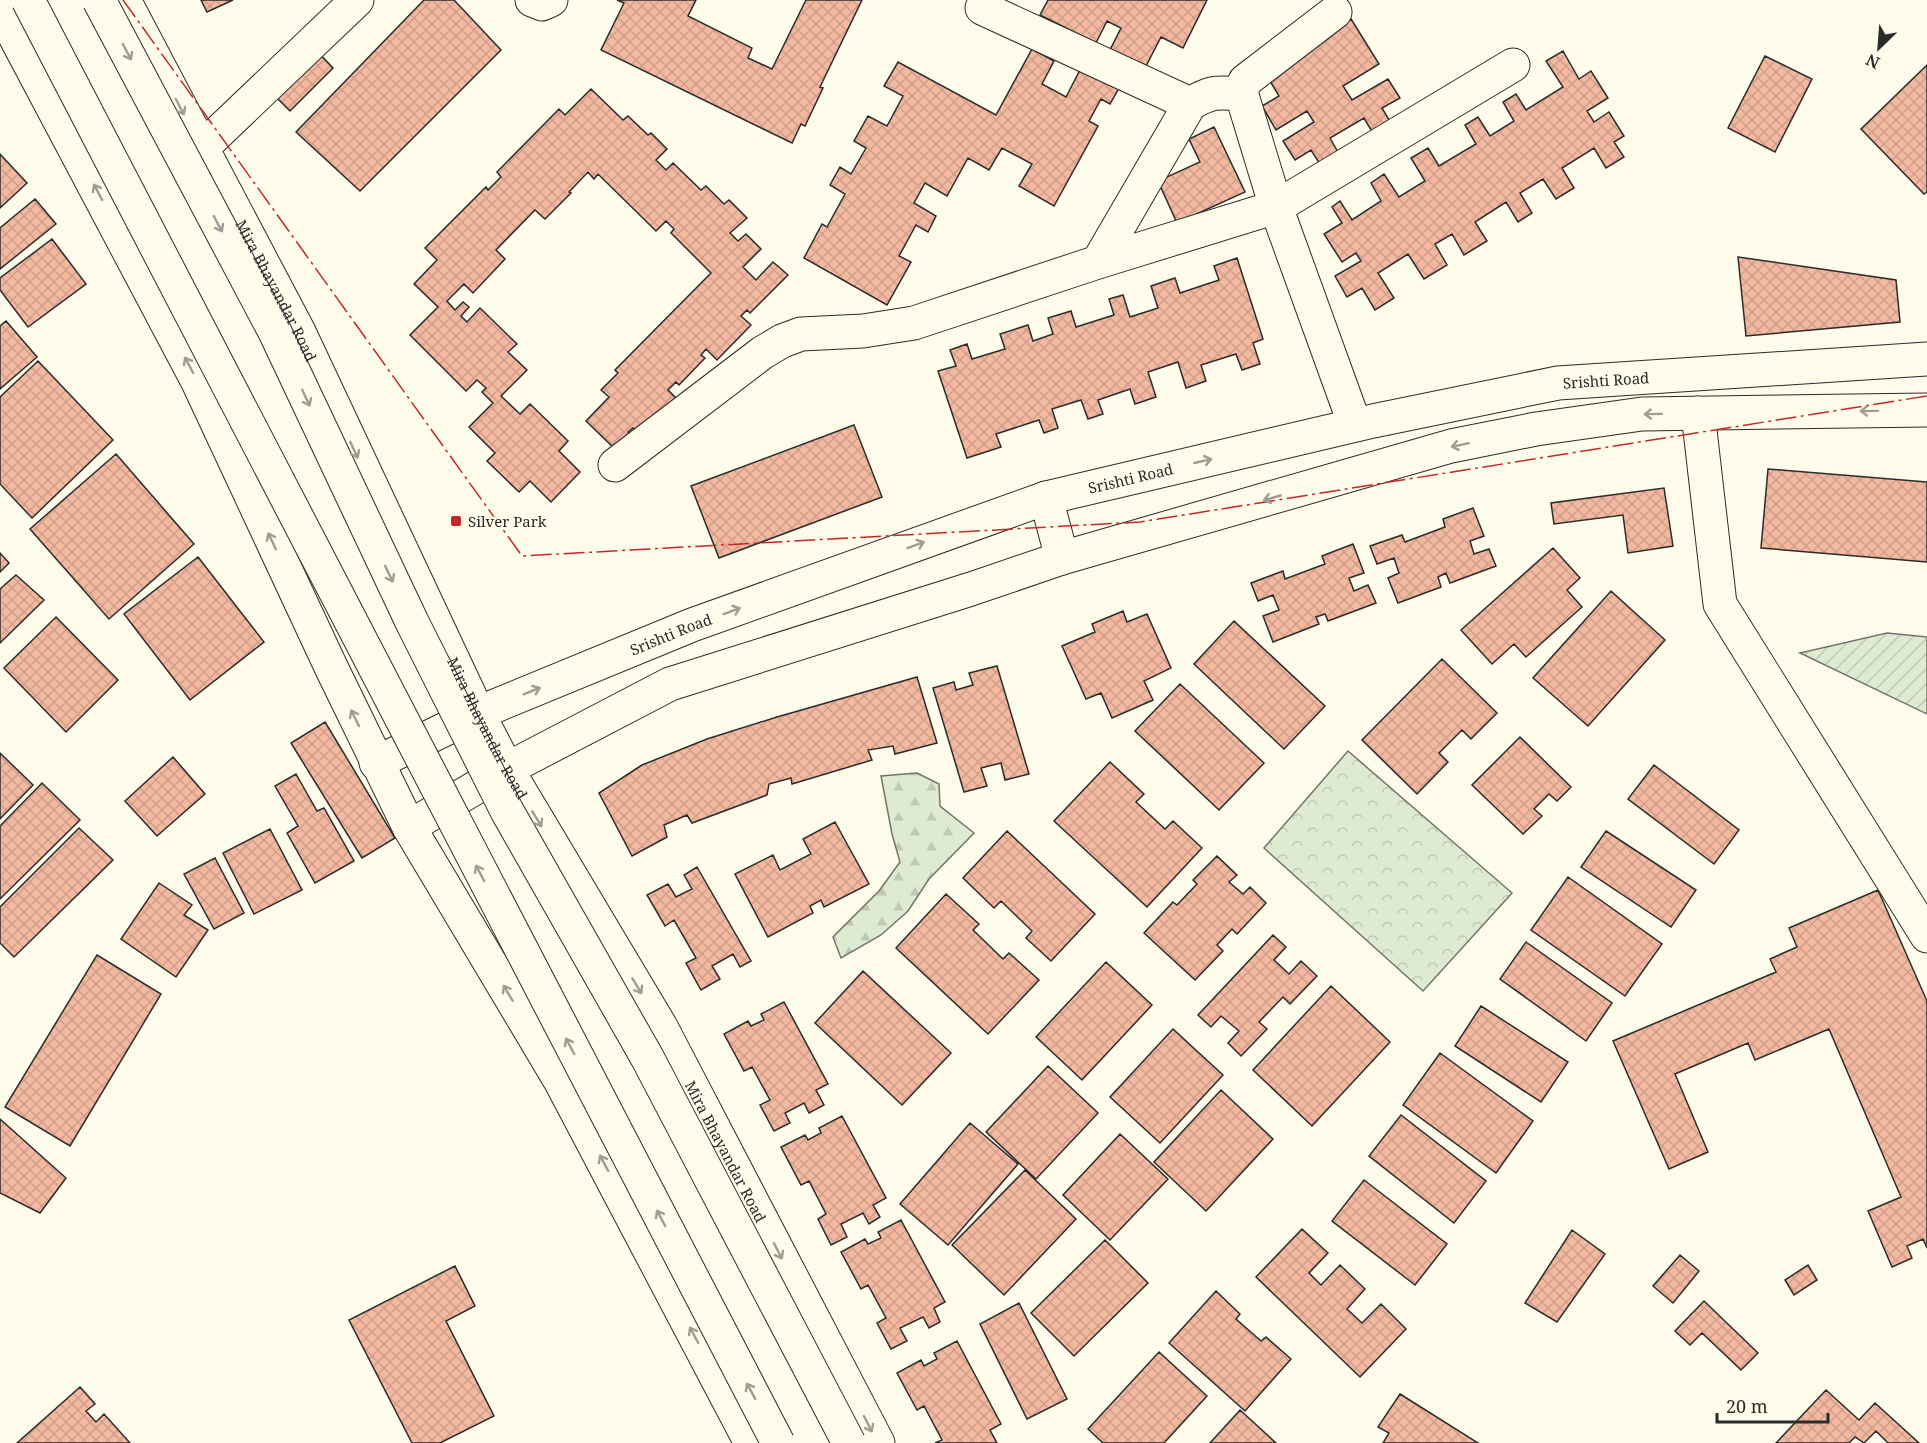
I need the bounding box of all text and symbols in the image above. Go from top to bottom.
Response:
north arrow [1849,18,1909,78]
one-way arrow [122,42,133,60]
text: N [1862,49,1883,74]
one-way arrow [175,98,186,116]
one-way arrow [92,184,103,202]
one-way arrow [212,215,224,232]
street label: Mira Bhayandar Road [232,216,321,364]
one-way arrow [183,356,194,374]
street label: Srishti Road [1562,367,1650,393]
one-way arrow [300,389,312,407]
one-way arrow [1859,405,1879,417]
one-way arrow [1643,408,1663,420]
one-way arrow [349,440,361,458]
one-way arrow [1451,440,1470,451]
one-way arrow [1193,455,1213,466]
street label: Srishti Road [1086,458,1175,498]
one-way arrow [1263,492,1282,504]
place label: Silver Park [468,511,547,531]
marker: Silver Park [449,514,463,528]
one-way arrow [266,533,278,551]
one-way arrow [906,538,925,549]
one-way arrow [384,565,396,583]
one-way arrow [722,604,741,615]
street label: Srishti Road [627,609,714,659]
street label: Mira Bhayandar Road [443,654,533,803]
one-way arrow [522,685,540,696]
one-way arrow [348,709,360,727]
one-way arrow [531,810,543,827]
one-way arrow [474,864,485,882]
one-way arrow [631,977,643,994]
one-way arrow [502,985,514,1002]
one-way arrow [564,1037,575,1055]
street label: Mira Bhayandar Road [681,1077,771,1226]
one-way arrow [598,1154,609,1172]
one-way arrow [654,1210,666,1228]
one-way arrow [772,1242,784,1259]
one-way arrow [688,1327,699,1345]
one-way arrow [745,1383,757,1400]
scale bar [1717,1386,1828,1424]
text: 20 m [1726,1394,1768,1418]
one-way arrow [862,1415,874,1432]

